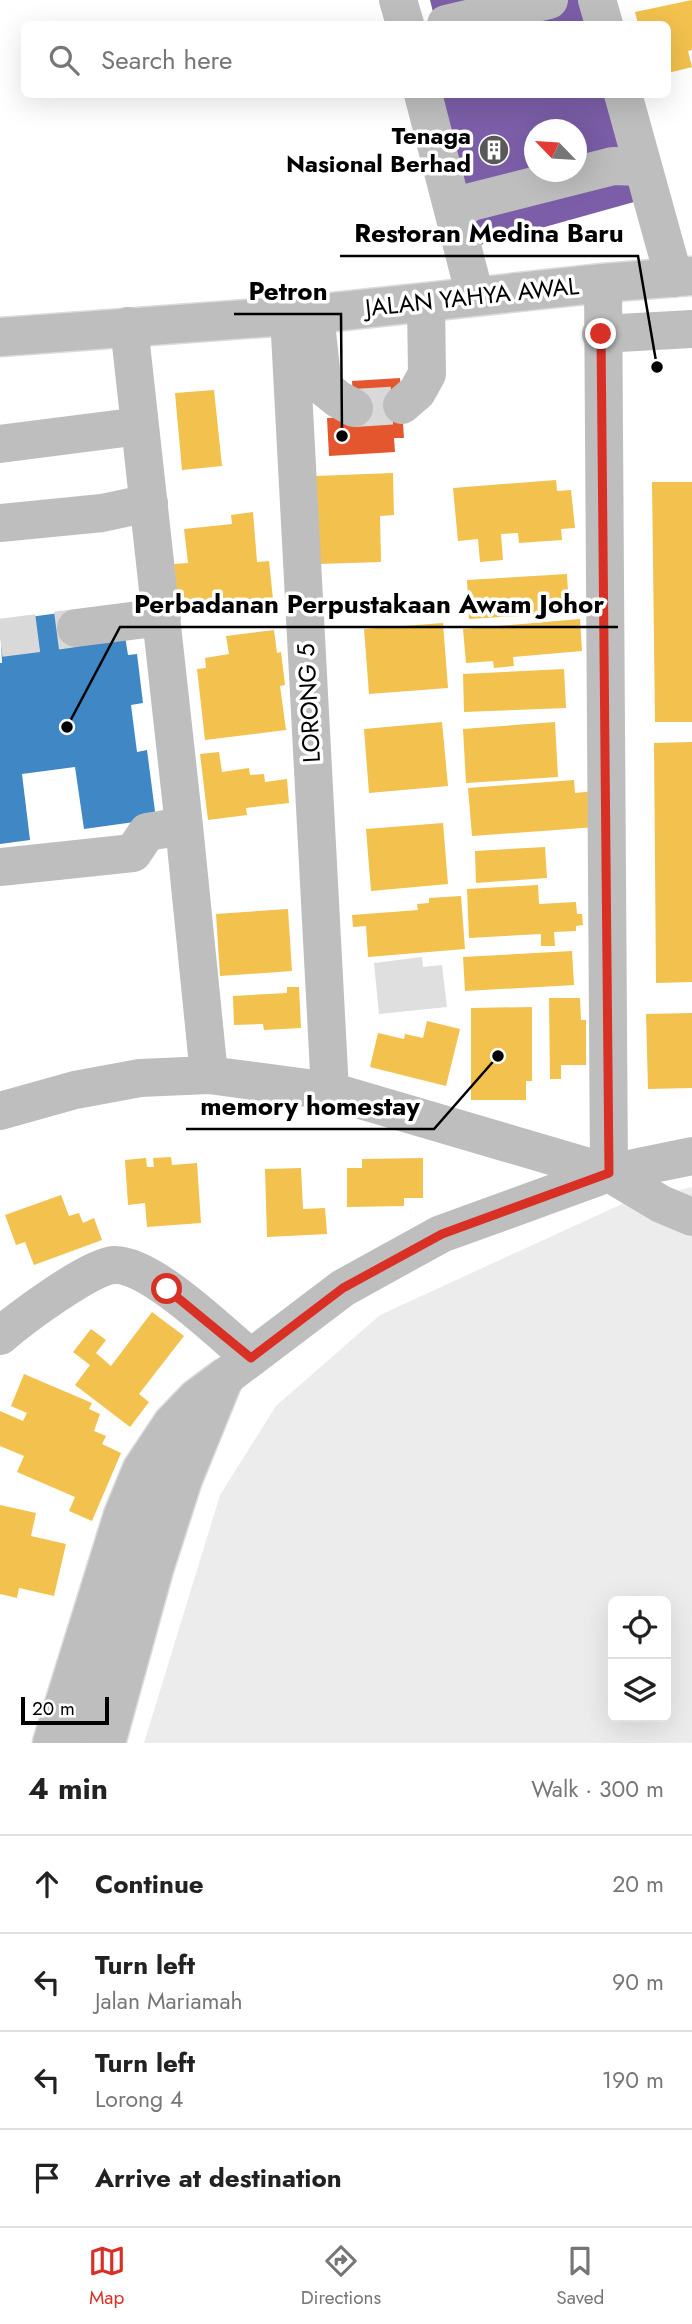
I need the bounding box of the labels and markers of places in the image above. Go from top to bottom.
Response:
place label: Tenaga Nasional Berhad [286,118,471,181]
building icon: Tenaga Nasional Berhad [477,133,511,167]
callout: Restoran Medina Baru [340,209,638,256]
callout: Petron [234,267,341,314]
callout: Perbadanan Perpustakaan Awam Johor [120,580,618,627]
callout: memory homestay [186,1082,434,1129]

